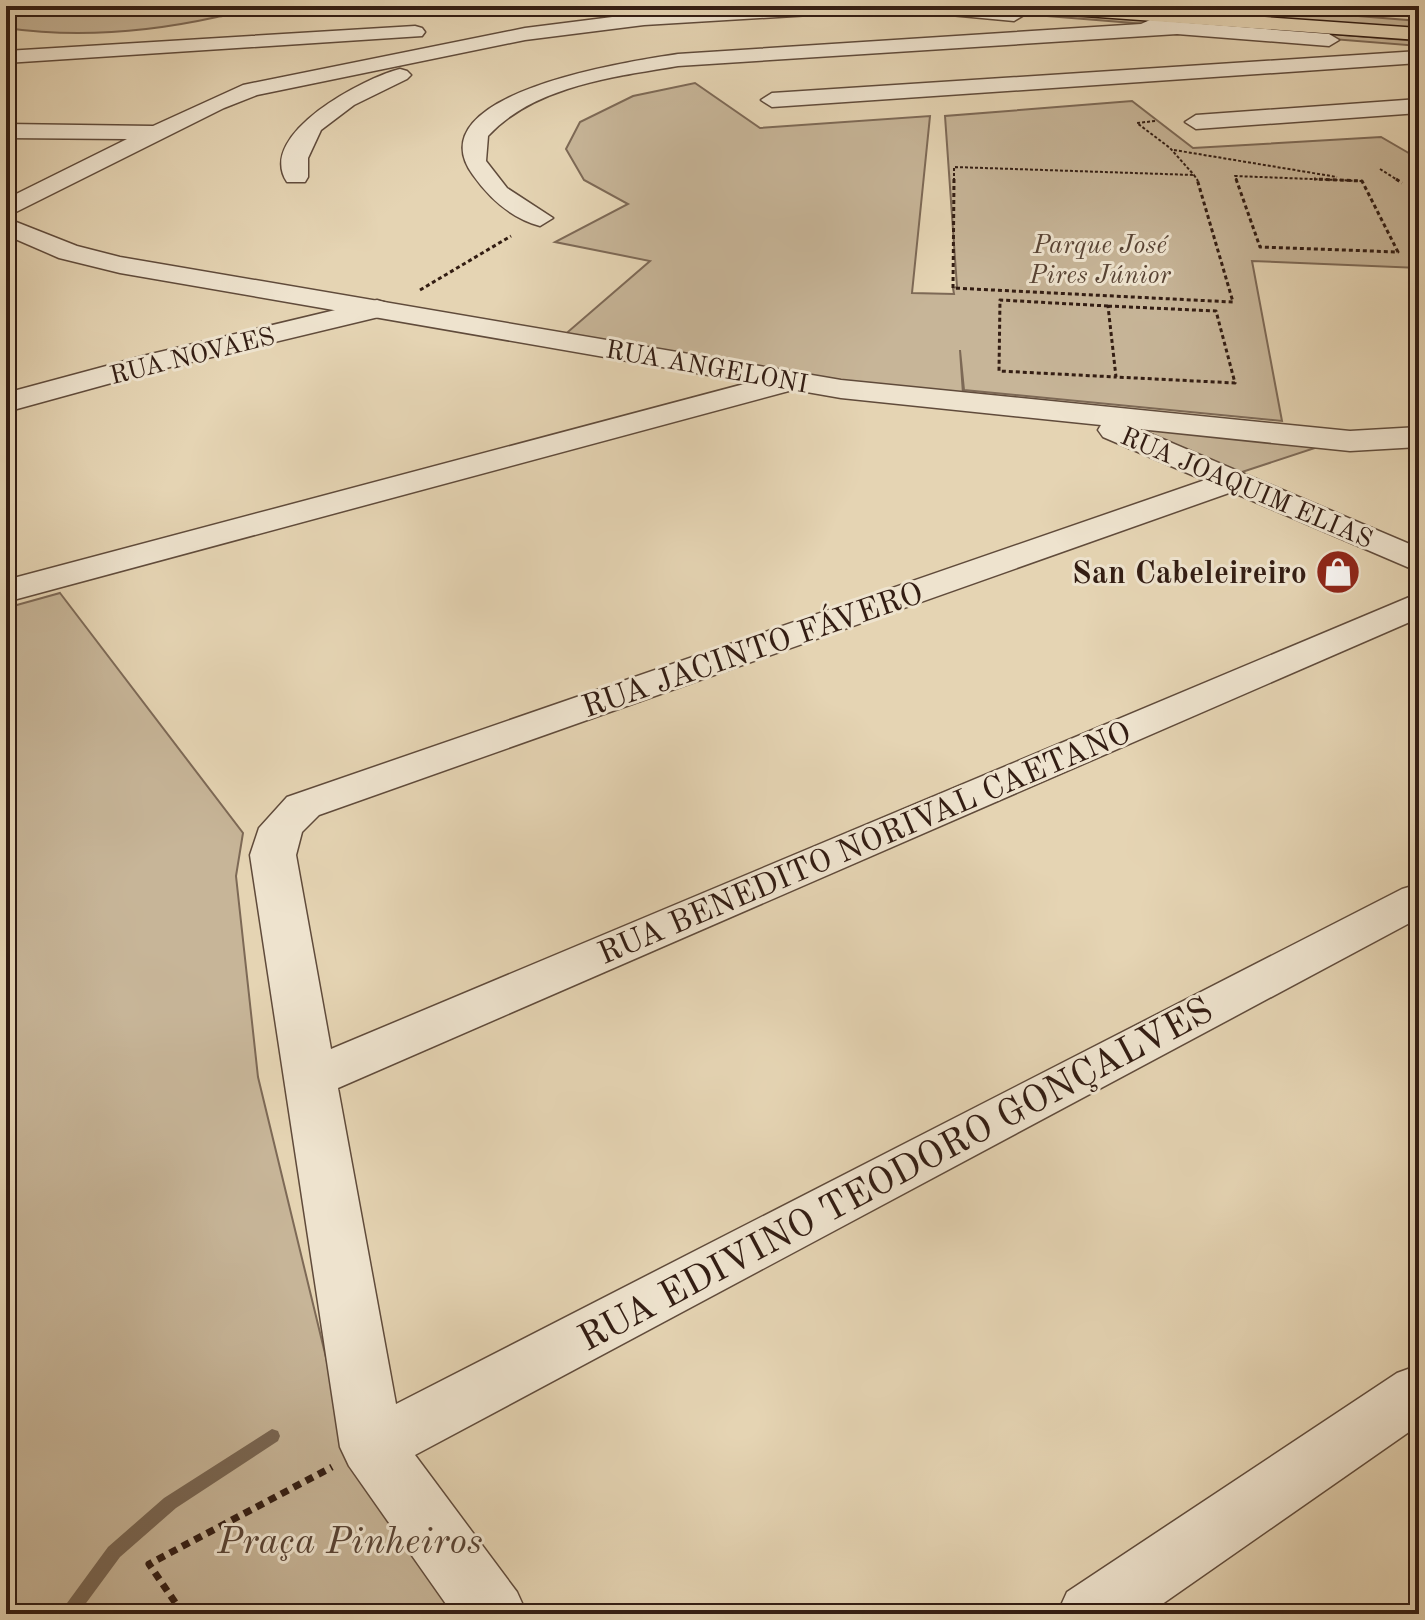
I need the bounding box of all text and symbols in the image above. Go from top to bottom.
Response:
park label: Parque José Pires Júnior [1028,233,1172,289]
street label: RUA NOVAES [107,324,278,390]
street label: RUA ANGELONI [603,337,810,399]
street label: RUA JOAQUIM ELIAS [1116,424,1376,554]
shop icon: San Cabeleireiro [1314,548,1362,596]
place label: San Cabeleireiro [1072,559,1307,591]
street label: RUA JACINTO FÁVERO [576,573,928,725]
street label: RUA BENEDITO NORIVAL CAETANO [594,718,1136,972]
street label: RUA EDIVINO TEODORO GONÇALVES [573,992,1220,1360]
park label: Praça Pinheiros [216,1524,483,1562]

